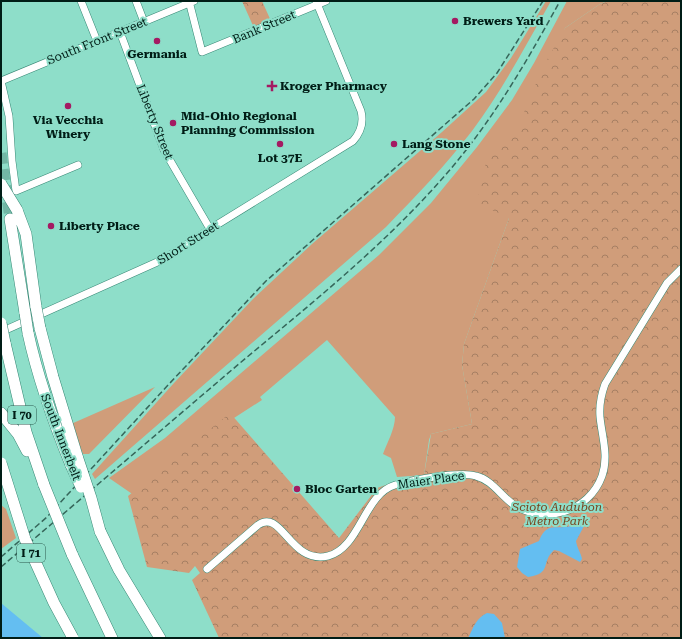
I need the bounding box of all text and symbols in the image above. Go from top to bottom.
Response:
street label: Bank Street [230,7,298,47]
street label: South Front Street [45,14,150,67]
place label: Brewers Yard [463,14,543,28]
marker: Brewers Yard [450,16,460,26]
marker: Germania [152,36,162,46]
place label: Germania [127,47,187,61]
place label: Kroger Pharmacy [280,79,388,93]
marker: Kroger Pharmacy [267,81,277,91]
street label: Liberty Street [134,82,177,162]
marker: Via Vecchia Winery [63,101,73,111]
place label: Mid-Ohio Regional Planning Commission [181,109,314,137]
place label: Via Vecchia Winery [33,113,103,141]
marker: Mid-Ohio Regional Planning Commission [168,118,178,128]
place label: Lang Stone [402,137,470,151]
marker: Lot 37E [275,139,285,149]
marker: Lang Stone [389,139,399,149]
place label: Lot 37E [258,151,303,165]
street label: Short Street [155,218,222,267]
place label: Liberty Place [59,219,140,233]
marker: Liberty Place [46,221,56,231]
street label: South Innerbelt [38,392,84,483]
road number: I 70 [8,406,36,424]
street label: Maier Place [397,468,466,492]
place label: Bloc Garten [305,482,377,496]
marker: Bloc Garten [292,484,302,494]
park label: Scioto Audubon Metro Park [511,500,602,528]
road number: I 71 [17,544,45,562]

